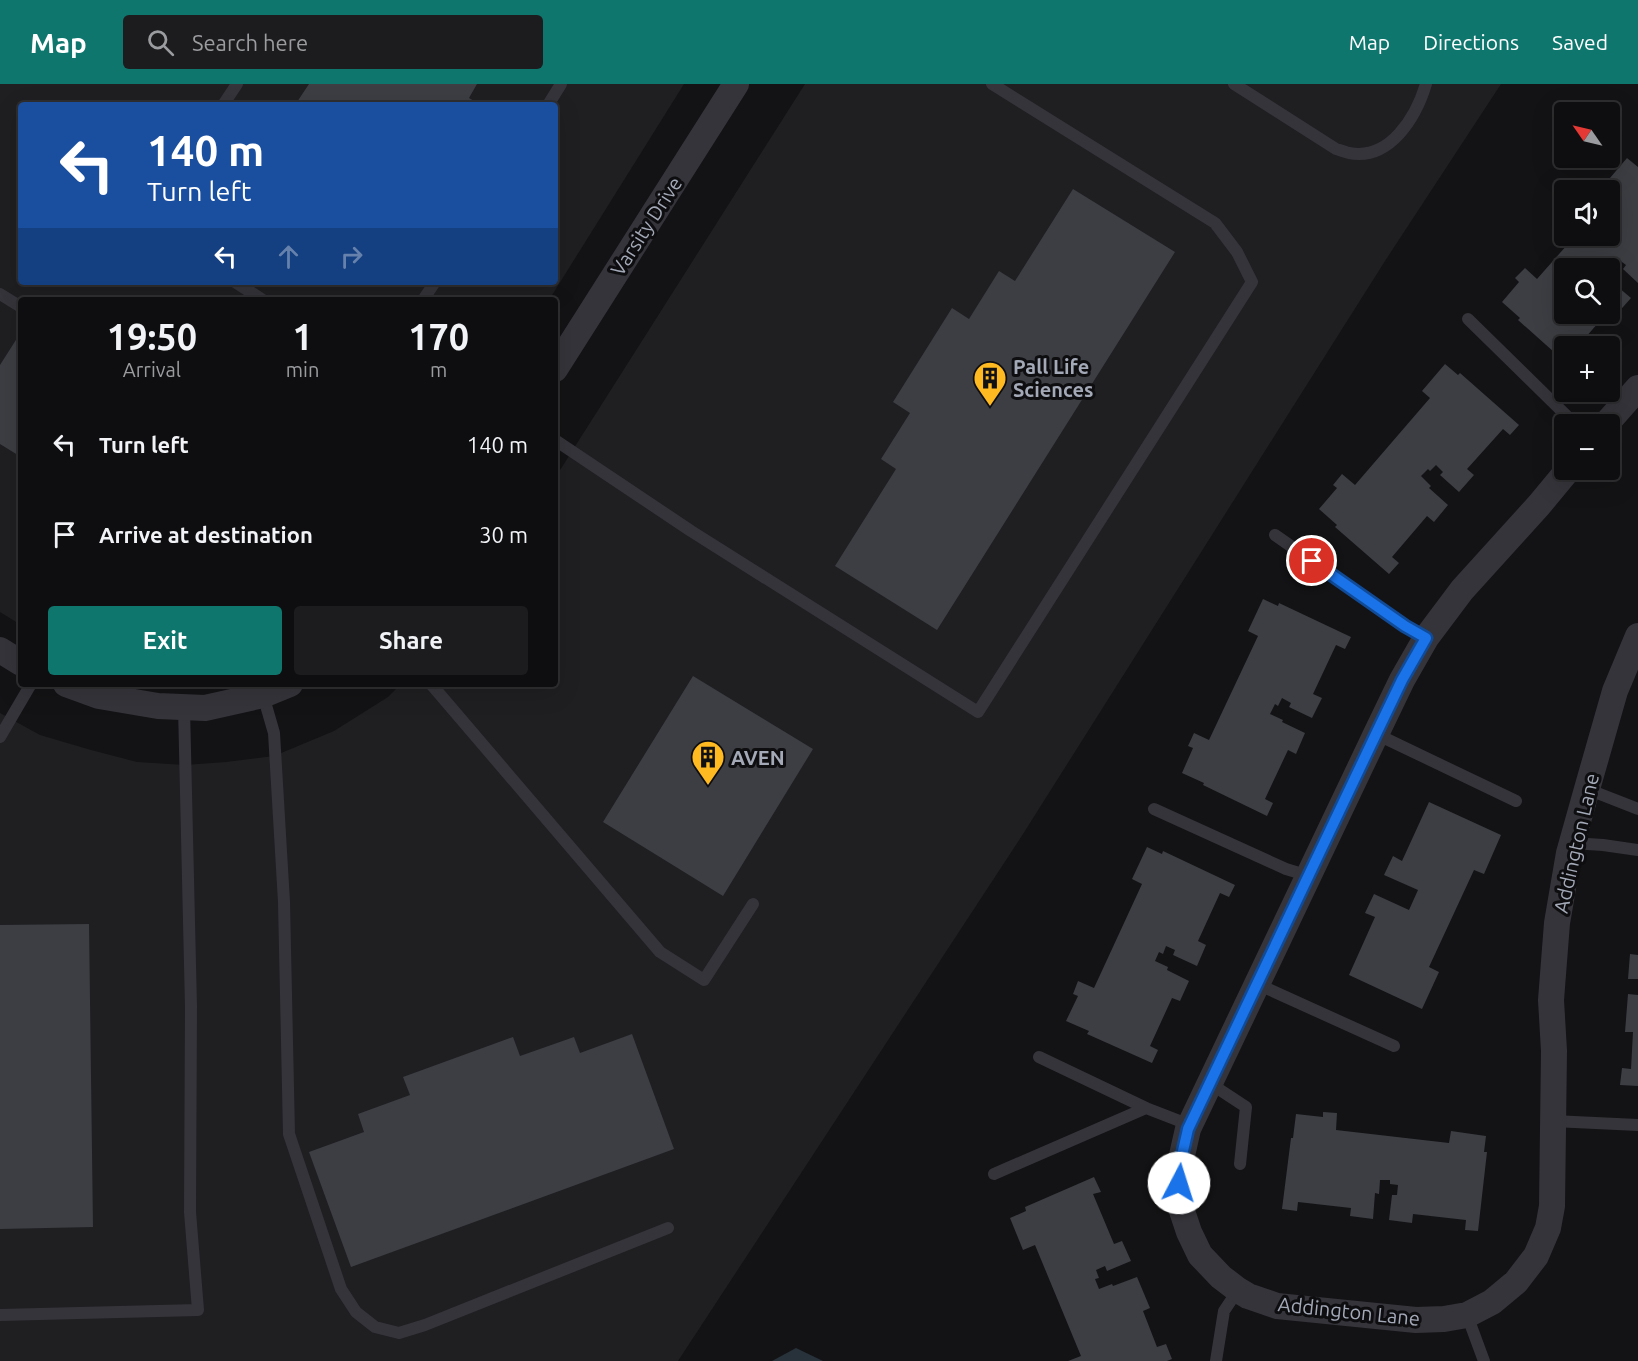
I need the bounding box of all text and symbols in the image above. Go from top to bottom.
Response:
search box [123,15,543,69]
icon: search [144,26,177,59]
text: Map [30,27,87,58]
text: Search here [192,30,308,55]
text: Map [1349,30,1390,54]
text: Directions [1423,30,1519,54]
text: Saved [1552,30,1608,54]
north arrow [1554,102,1620,168]
map controls [1554,102,1620,480]
icon: left [48,126,126,204]
text: 140 m [147,127,264,174]
street label: Varsity Drive [606,172,686,280]
text: Turn left [147,176,251,206]
button: sound [1554,180,1620,246]
icon: left [209,240,242,273]
icon: ahead [272,240,305,273]
icon: right [335,240,368,273]
button: search [1554,258,1620,324]
text: 19:50 [107,316,197,357]
text: 1 [292,316,313,357]
text: 170 [408,316,469,357]
button: + [1554,336,1620,402]
place label: Pall Life Sciences [1013,355,1093,401]
text: Arrival [123,358,181,381]
text: min [286,358,319,381]
text: m [430,358,447,381]
building icon: Pall Life Sciences [972,360,1008,407]
button: − [1554,414,1620,480]
icon: left [48,428,81,461]
text: Turn left [99,432,189,457]
text: 140 m [467,432,528,457]
icon: arrive [48,518,81,551]
text: Arrive at destination [99,522,313,547]
text: 30 m [479,522,528,547]
pin [1286,535,1337,586]
icon: arrive [1295,544,1328,577]
button: Exit [48,606,282,675]
button: Share [294,606,528,675]
building icon: AVEN [690,739,726,786]
place label: AVEN [731,746,785,769]
street label: Addington Lane [1549,771,1603,915]
position arrow [1147,1151,1211,1215]
street label: Addington Lane [1277,1292,1421,1330]

